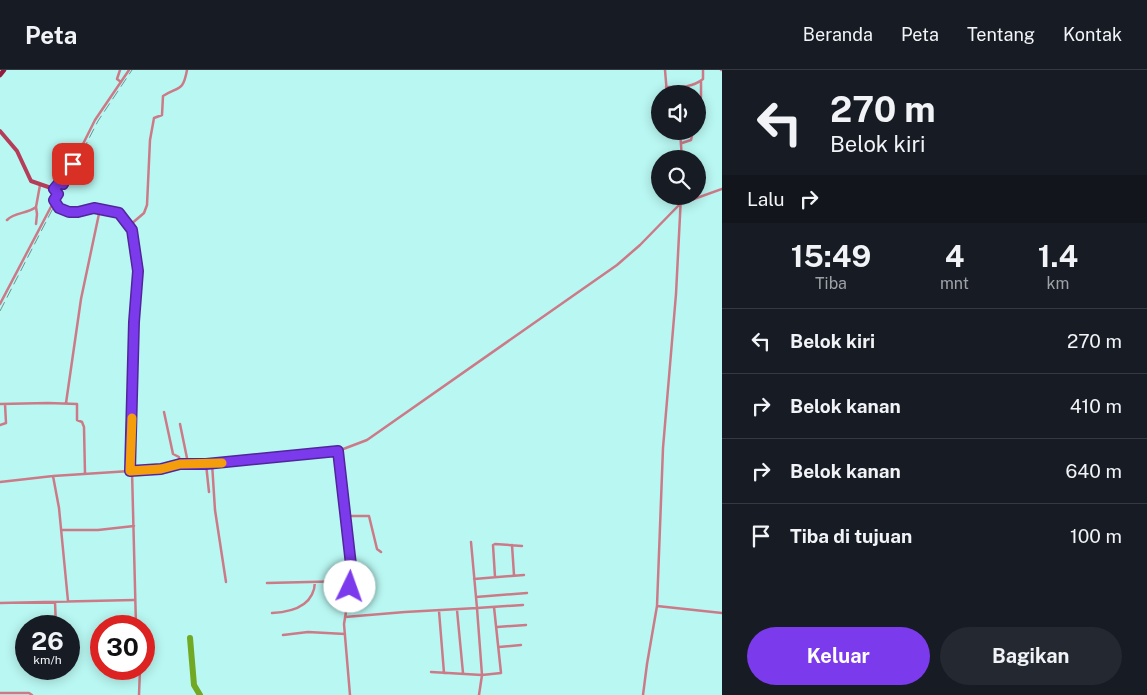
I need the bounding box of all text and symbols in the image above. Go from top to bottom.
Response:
text: Peta [25,21,77,49]
text: Beranda [803,24,873,45]
text: Peta [901,24,939,45]
text: Tentang [967,24,1035,45]
text: Kontak [1063,24,1122,45]
map controls [651,85,706,205]
button: sound [651,85,706,140]
text: 270 m [830,89,936,130]
icon: left [747,90,812,155]
text: Belok kiri [830,131,926,157]
pin [52,143,94,185]
icon: arrive [59,150,87,178]
button: search [651,150,706,205]
icon: right [795,185,823,213]
text: Lalu [747,188,785,210]
text: 15:49 [791,238,871,274]
text: 4 [945,238,964,274]
text: 1.4 [1038,238,1078,274]
text: Tiba [815,274,847,293]
text: mnt [940,274,969,293]
text: km [1047,274,1069,293]
icon: left [747,327,775,355]
text: Belok kiri [790,330,875,352]
text: 270 m [1067,330,1122,352]
icon: right [747,392,775,420]
text: Belok kanan [790,395,901,417]
text: 410 m [1070,395,1122,417]
icon: right [747,457,775,485]
text: Belok kanan [790,460,901,482]
text: 640 m [1066,460,1122,482]
icon: arrive [747,522,775,550]
text: Tiba di tujuan [790,525,912,547]
text: 100 m [1070,525,1122,547]
position arrow [323,560,375,612]
speed limit sign: 30 [90,615,155,680]
text: 26 [31,626,64,656]
button: Keluar [747,627,930,685]
button: Bagikan [940,627,1122,685]
text: km/h [33,653,62,667]

